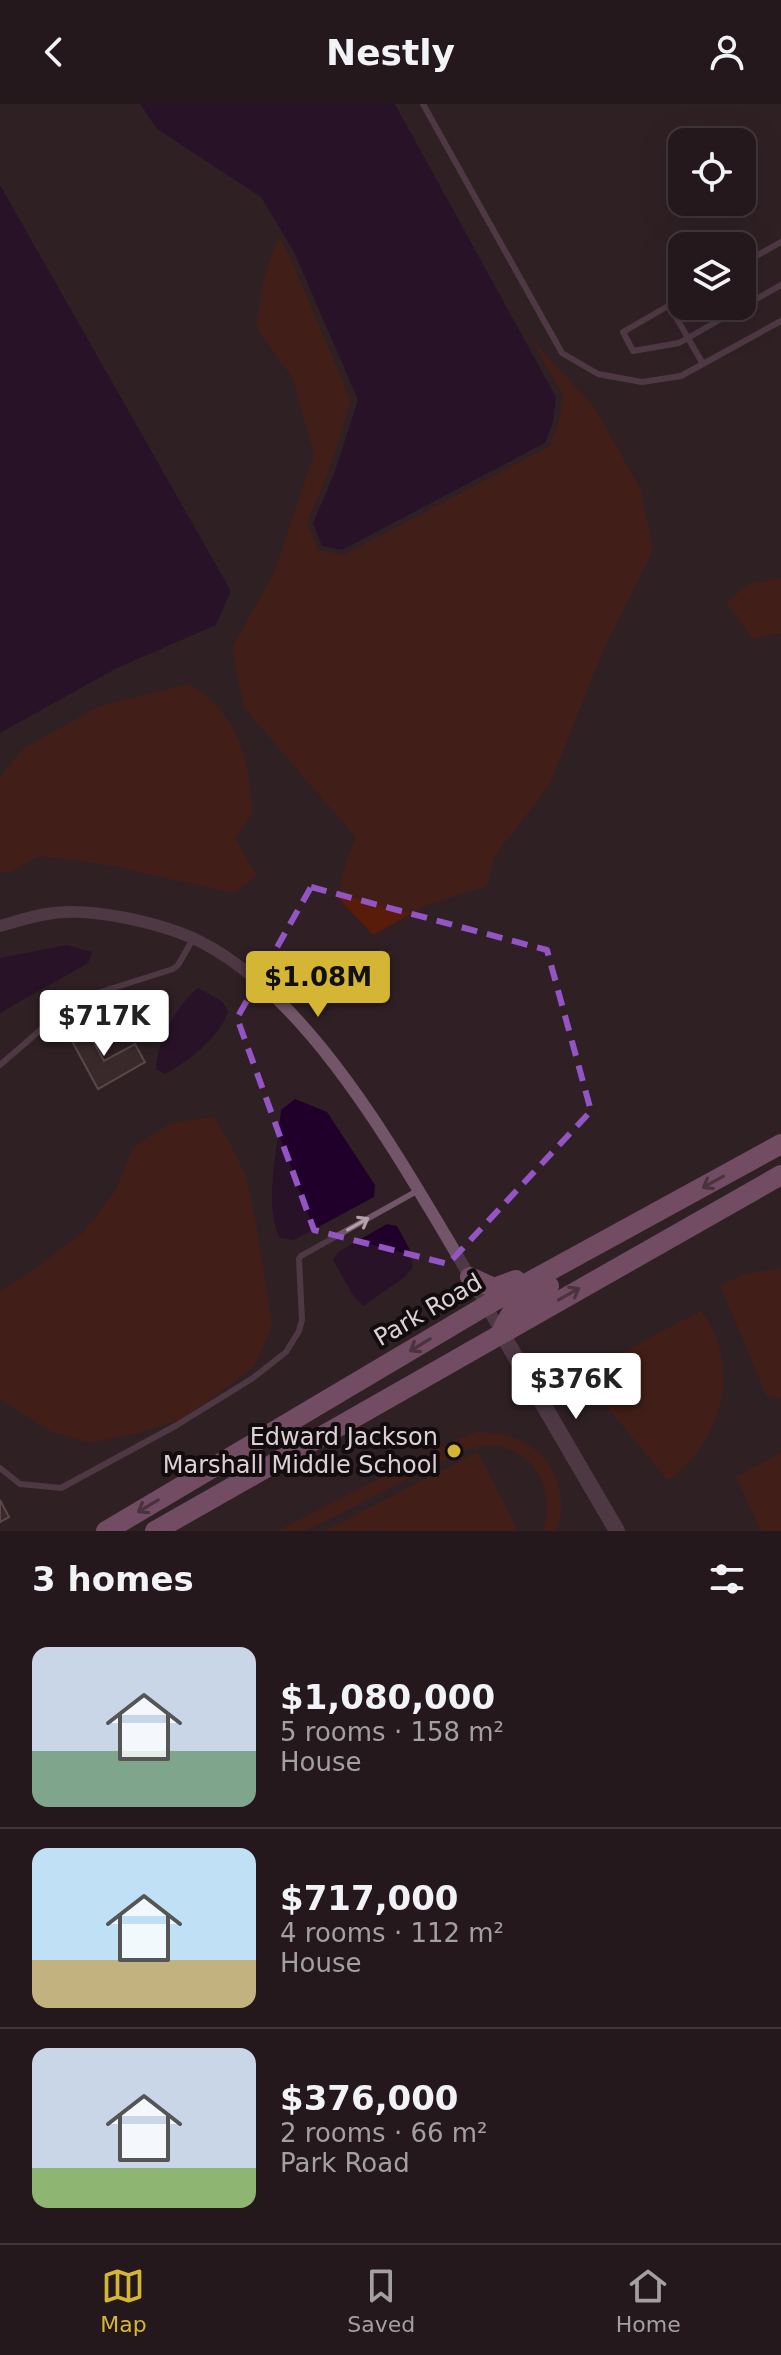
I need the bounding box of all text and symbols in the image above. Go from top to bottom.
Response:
icon: back [32,30,76,74]
icon: person [705,30,749,74]
text: Nestly [326,32,455,73]
map controls [668,128,756,320]
button: locate [668,128,756,216]
button: layers [668,232,756,320]
pin: $1.08M [253,951,383,1019]
text: $1.08M [264,962,372,992]
pin: $717K [48,990,160,1058]
text: $717K [58,1001,150,1031]
one-way arrow [701,1174,725,1190]
one-way arrow [346,1216,369,1232]
street label: Park Road [369,1268,487,1352]
one-way arrow [557,1286,580,1302]
one-way arrow [409,1337,432,1353]
pin: $376K [520,1353,632,1421]
text: $376K [530,1364,622,1394]
place label: Edward Jackson Marshall Middle School [163,1423,438,1479]
marker: Edward Jackson Marshall Middle School [445,1442,463,1460]
one-way arrow [137,1498,160,1514]
icon: filters [705,1557,749,1601]
text: 3 homes [32,1559,194,1599]
text: $1,080,000 [280,1677,495,1717]
icon: home [96,1679,192,1775]
text: 5 rooms · 158 m² [280,1717,504,1747]
text: House [280,1747,361,1777]
text: $717,000 [280,1878,459,1918]
icon: home [96,1880,192,1976]
text: 4 rooms · 112 m² [280,1918,504,1948]
text: House [280,1948,361,1978]
text: $376,000 [280,2078,459,2118]
icon: home [96,2080,192,2176]
text: 2 rooms · 66 m² [280,2118,488,2148]
text: Park Road [280,2148,410,2178]
tab: Map [100,2264,147,2337]
tab: Saved [347,2264,415,2337]
tab: Home [616,2264,681,2337]

